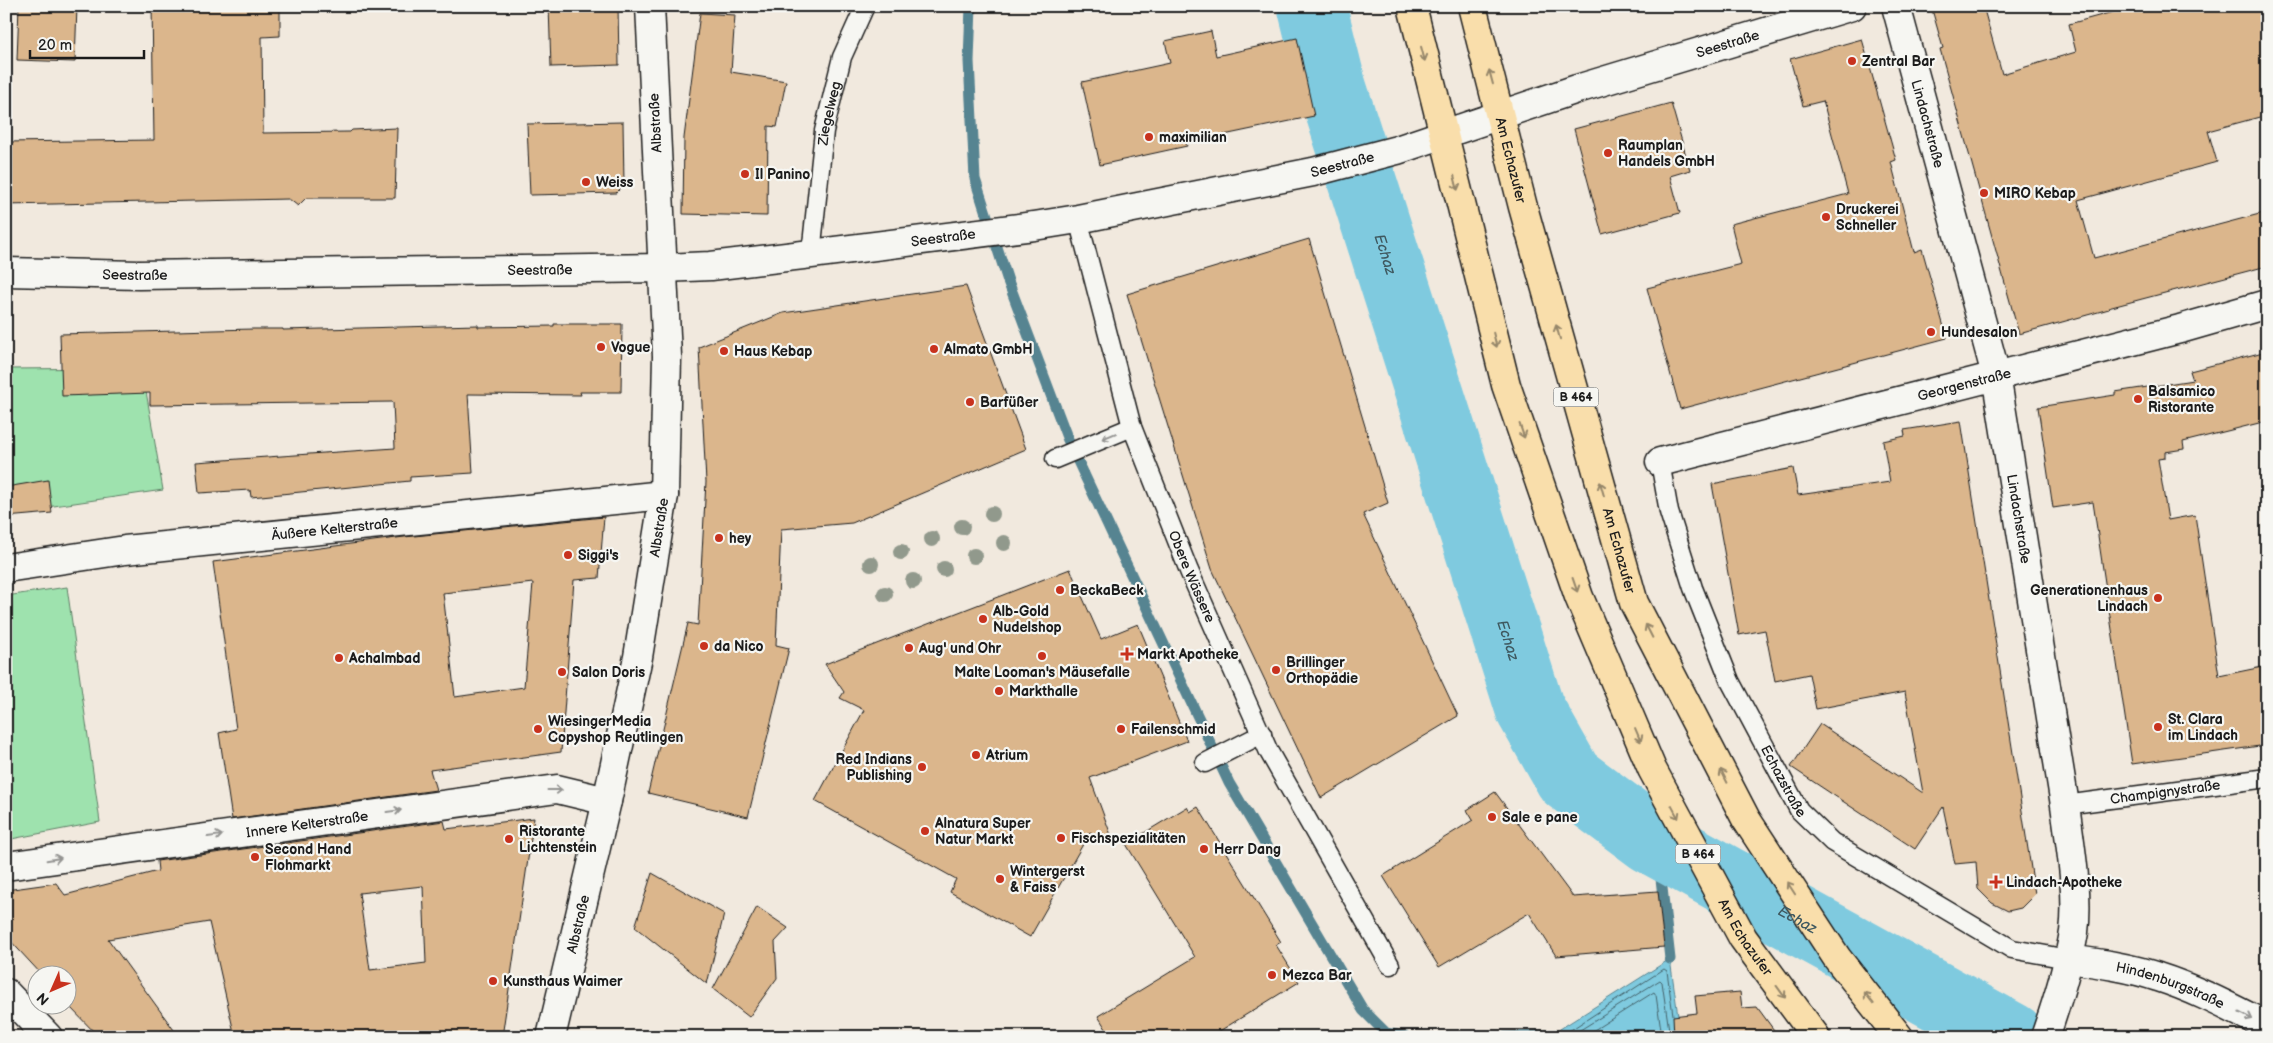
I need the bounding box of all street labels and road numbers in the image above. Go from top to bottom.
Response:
street label: Seestraße [1694,26,1761,62]
street label: Lindachstraße [1907,78,1947,170]
street label: Ziegelweg [814,80,845,147]
street label: Albstraße [645,93,666,153]
street label: Am Echazufer [1492,116,1530,206]
street label: Seestraße [1309,148,1376,181]
street label: Seestraße [910,225,977,250]
street label: Seestraße [507,261,573,279]
street label: Seestraße [102,266,168,284]
street label: Georgenstraße [1916,365,2013,405]
road number: B 464 [1554,388,1598,407]
street label: Lindachstraße [2003,473,2034,565]
street label: Albstraße [646,497,672,558]
street label: Am Echazufer [1599,506,1639,596]
street label: Äußere Kelterstraße [271,514,399,544]
street label: Obere Wässere [1165,528,1219,625]
street label: Echazstraße [1757,742,1809,821]
street label: Champignystraße [2109,776,2221,808]
street label: Innere Kelterstraße [245,807,369,841]
road number: B 464 [1676,844,1720,864]
street label: Albstraße [563,893,593,955]
street label: Am Echazufer [1714,896,1776,980]
street label: Hindenburgstraße [2115,958,2227,1012]

